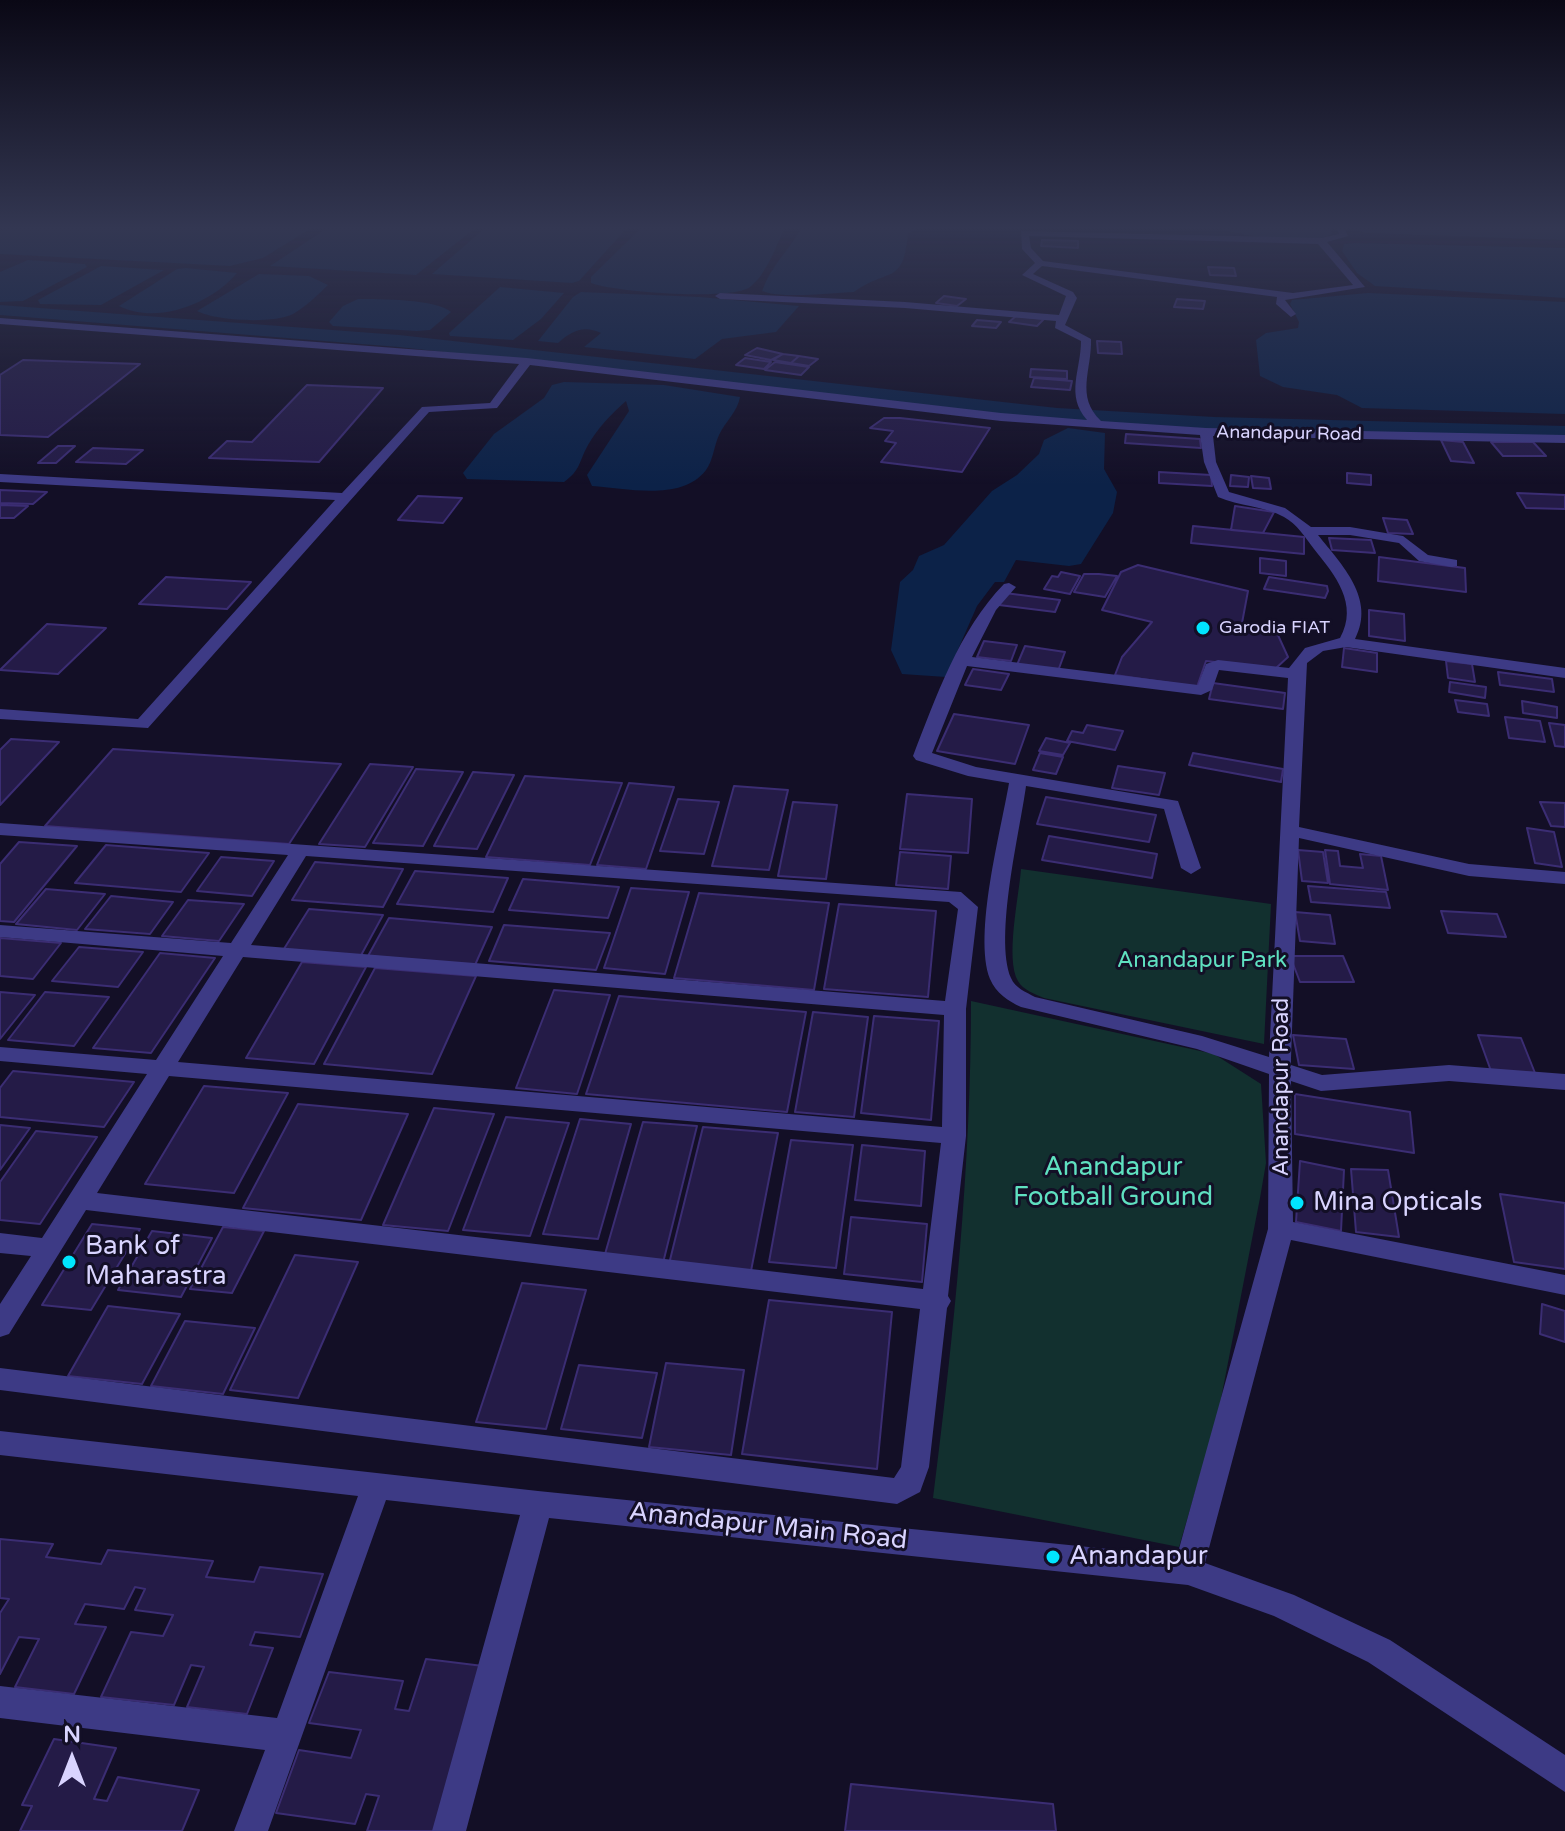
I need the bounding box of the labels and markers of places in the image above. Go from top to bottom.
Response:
place label: Garodia FIAT [1219,617,1330,639]
marker: Garodia FIAT [1194,619,1212,637]
place label: Mina Opticals [1313,1187,1483,1219]
marker: Mina Opticals [1288,1194,1306,1212]
place label: Bank of Maharastra [85,1231,227,1292]
marker: Bank of Maharastra [60,1253,78,1271]
place label: Anandapur [1069,1541,1208,1573]
marker: Anandapur [1044,1548,1062,1566]

